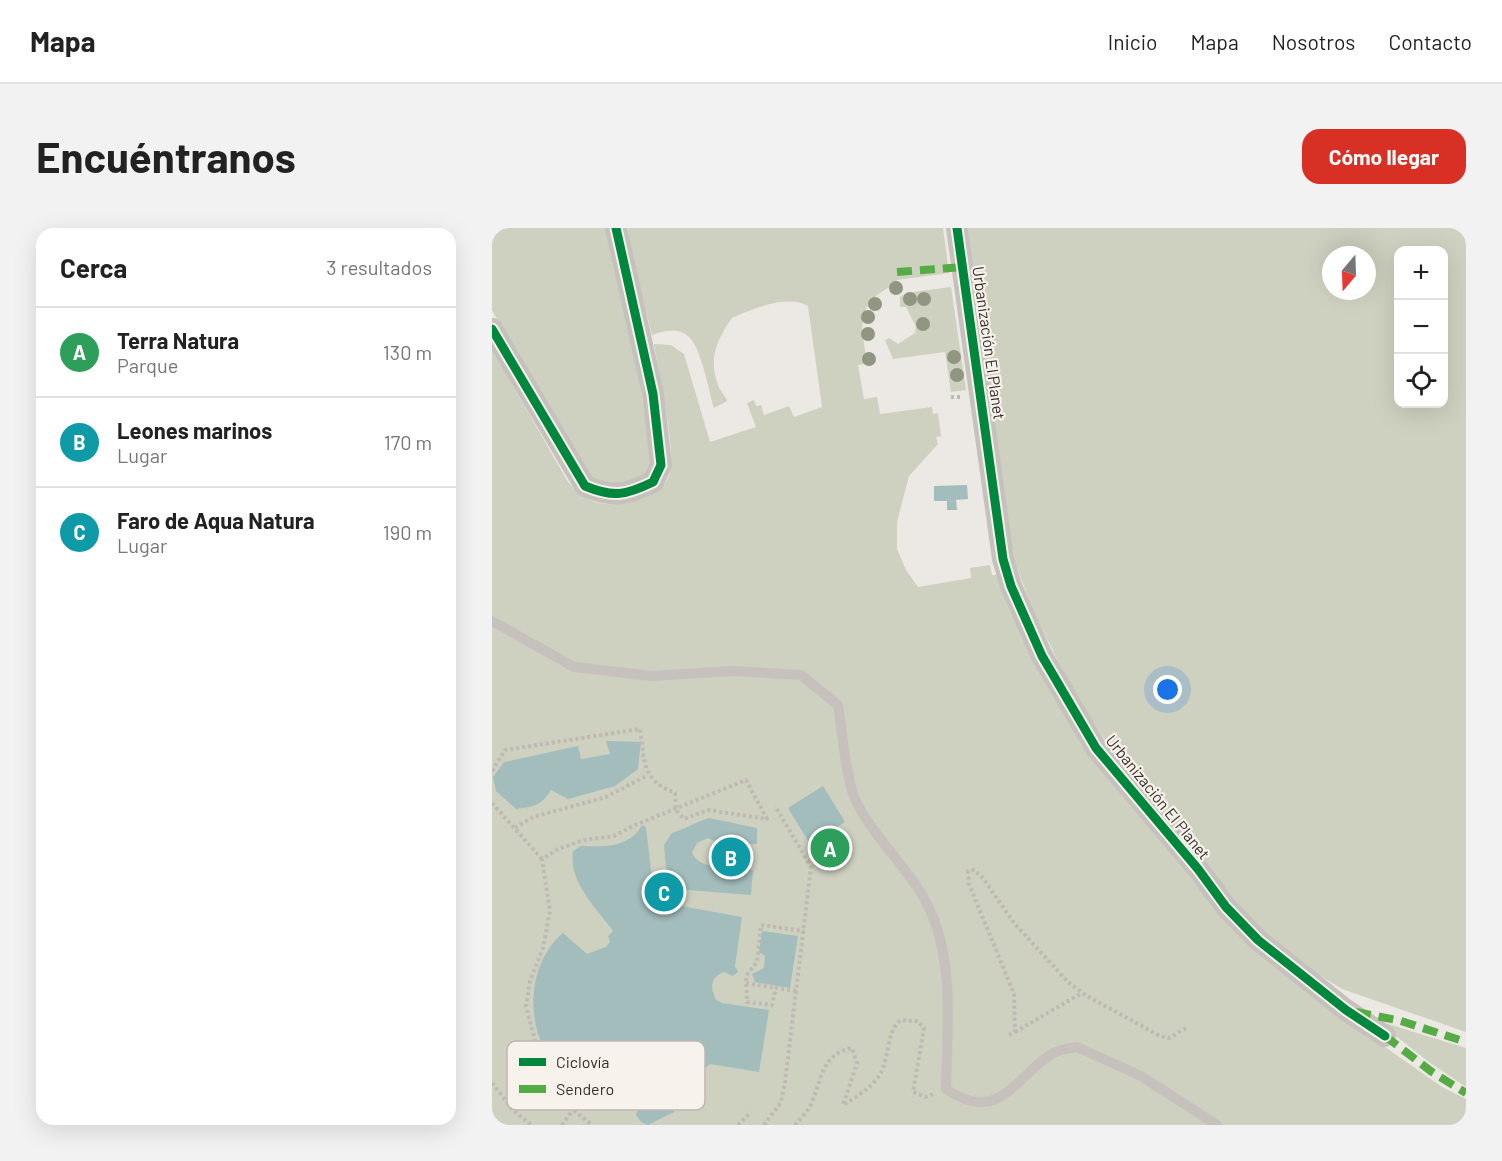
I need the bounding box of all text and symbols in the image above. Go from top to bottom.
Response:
text: Mapa [30,24,96,58]
text: Inicio [1108,29,1158,54]
text: Mapa [1191,29,1239,54]
text: Nosotros [1272,29,1355,54]
text: Contacto [1388,29,1472,54]
button: Cómo llegar [1302,129,1466,184]
text: Encuéntranos [36,131,296,181]
north arrow [1322,246,1376,300]
map controls [1394,246,1448,408]
button: + [1394,246,1448,300]
text: Cerca [60,252,127,283]
text: 3 resultados [326,255,432,279]
street label: Urbanización El Planet [969,265,1010,421]
button: − [1394,300,1448,354]
text: Terra Natura [117,327,239,353]
text: A [73,340,86,364]
text: 130 m [383,340,432,364]
text: Parque [117,353,178,377]
button: locate [1394,354,1448,408]
text: Leones marinos [117,417,272,443]
text: B [73,430,86,454]
text: 170 m [384,430,432,454]
text: Lugar [117,443,167,467]
text: Faro de Aqua Natura [117,507,315,533]
text: C [73,520,86,544]
text: 190 m [383,520,432,544]
text: Lugar [117,533,167,557]
your location [1153,675,1182,704]
street label: Urbanización El Planet [1102,731,1214,863]
pin: A [810,826,850,870]
pin: B [712,834,750,880]
pin: C [644,870,684,914]
legend [507,1041,705,1110]
text: Ciclovía [556,1052,609,1071]
text: Sendero [556,1079,614,1098]

